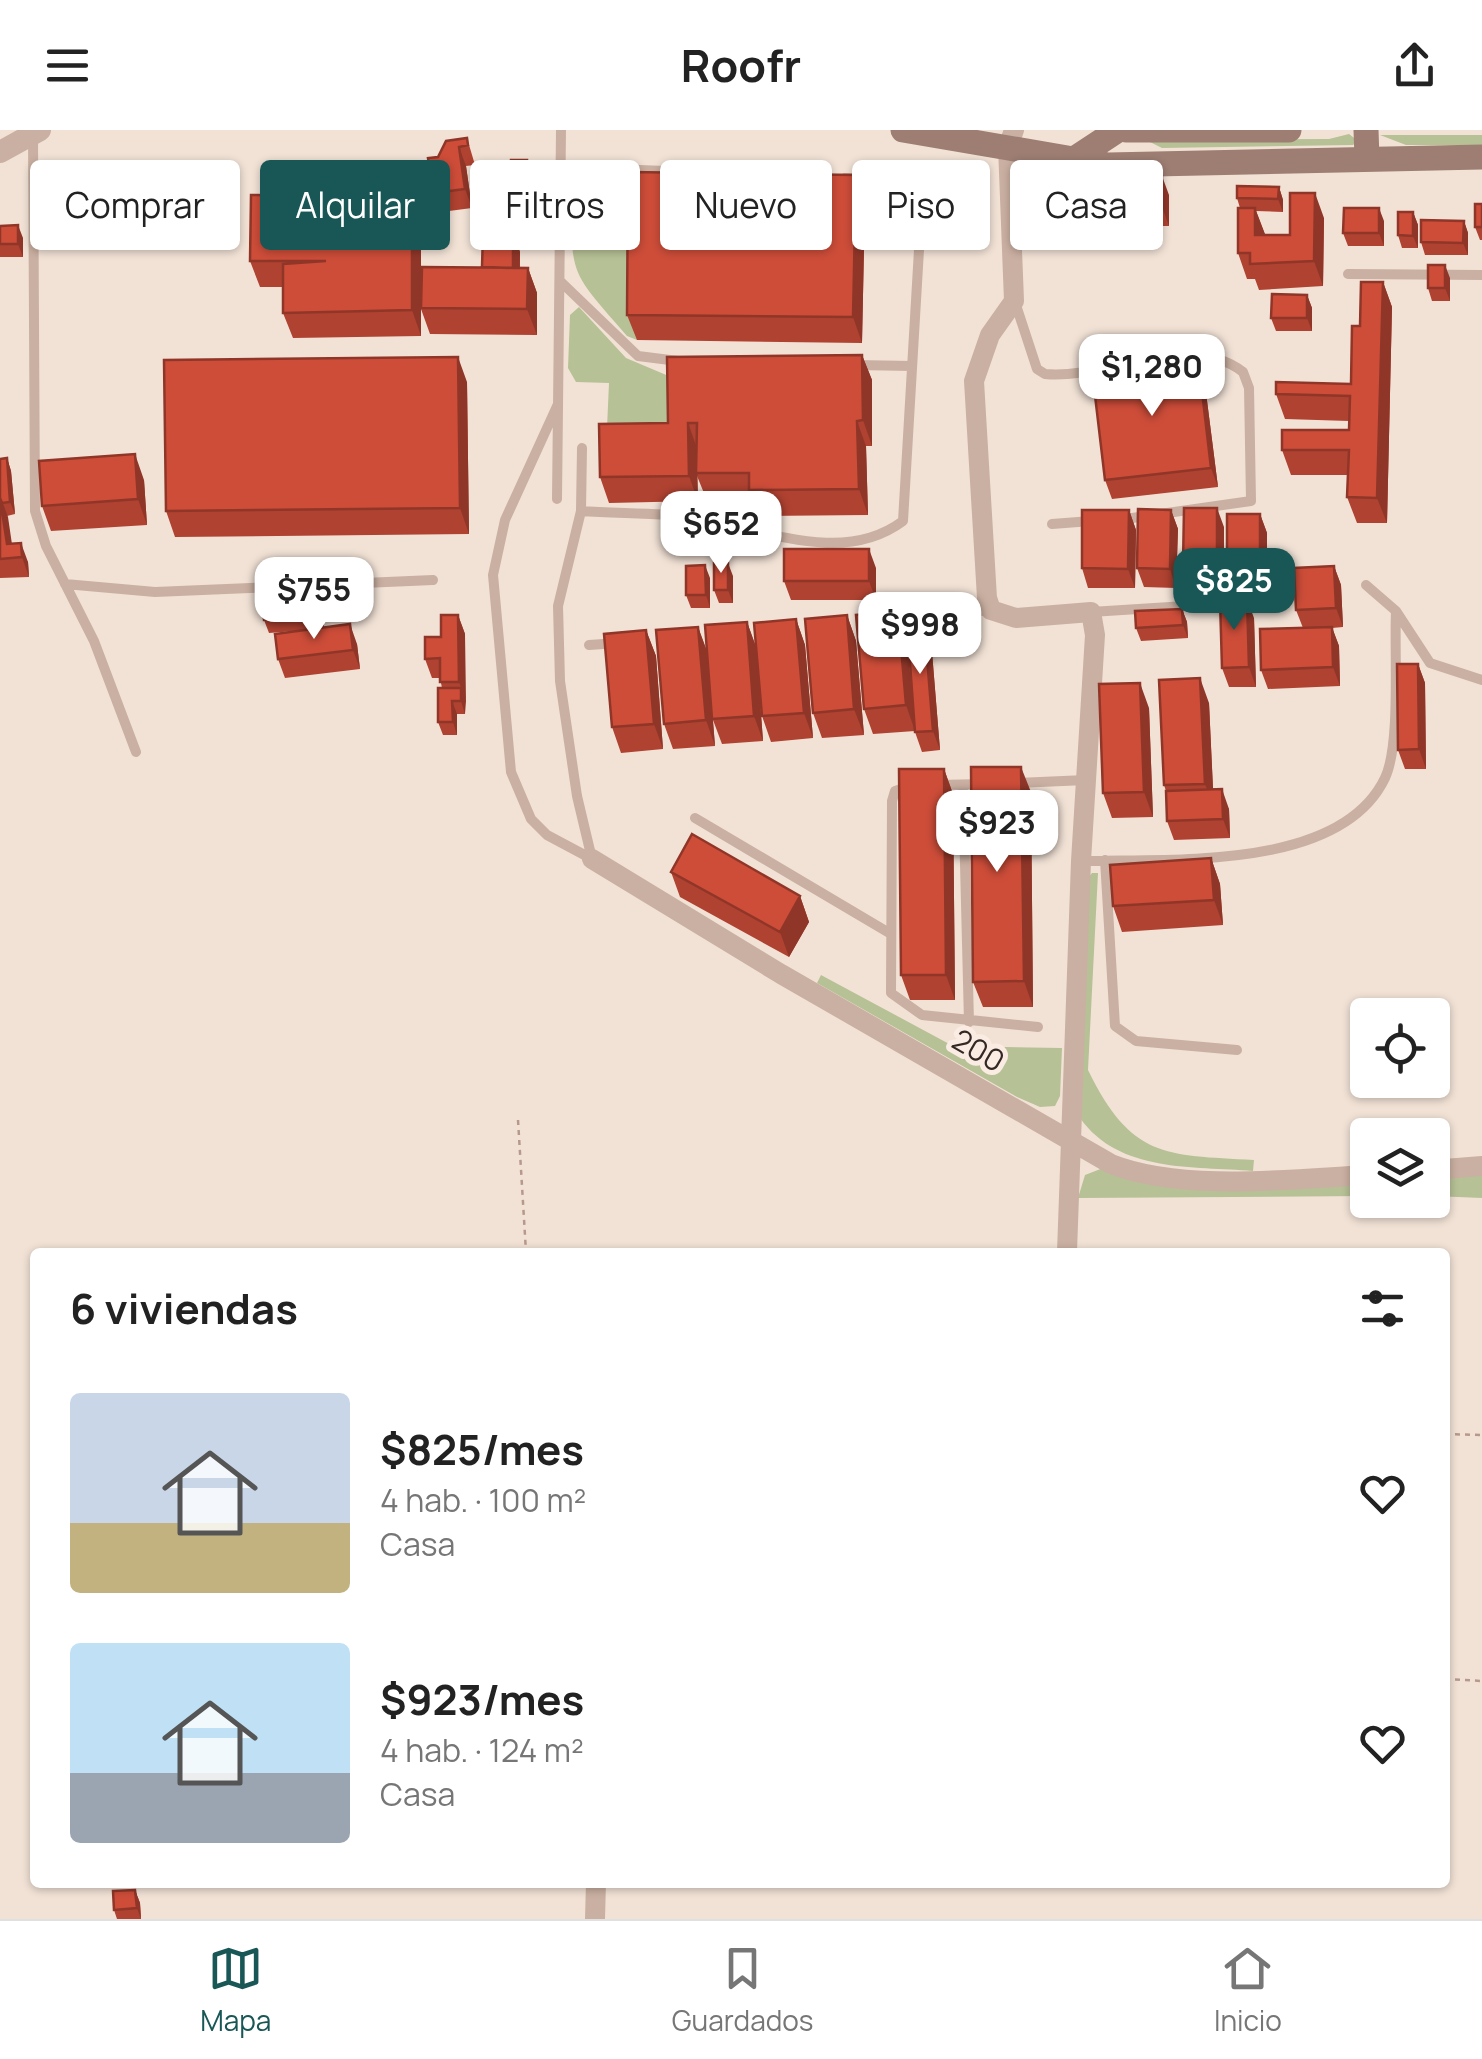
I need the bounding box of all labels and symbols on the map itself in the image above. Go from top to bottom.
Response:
pin: $1,280 [1071,334,1233,419]
pin: $652 [662,491,780,576]
pin: $825 [1175,548,1293,633]
pin: $755 [255,557,373,642]
pin: $998 [861,592,979,677]
pin: $923 [938,790,1056,875]
street label: 200 [945,1019,1012,1081]

